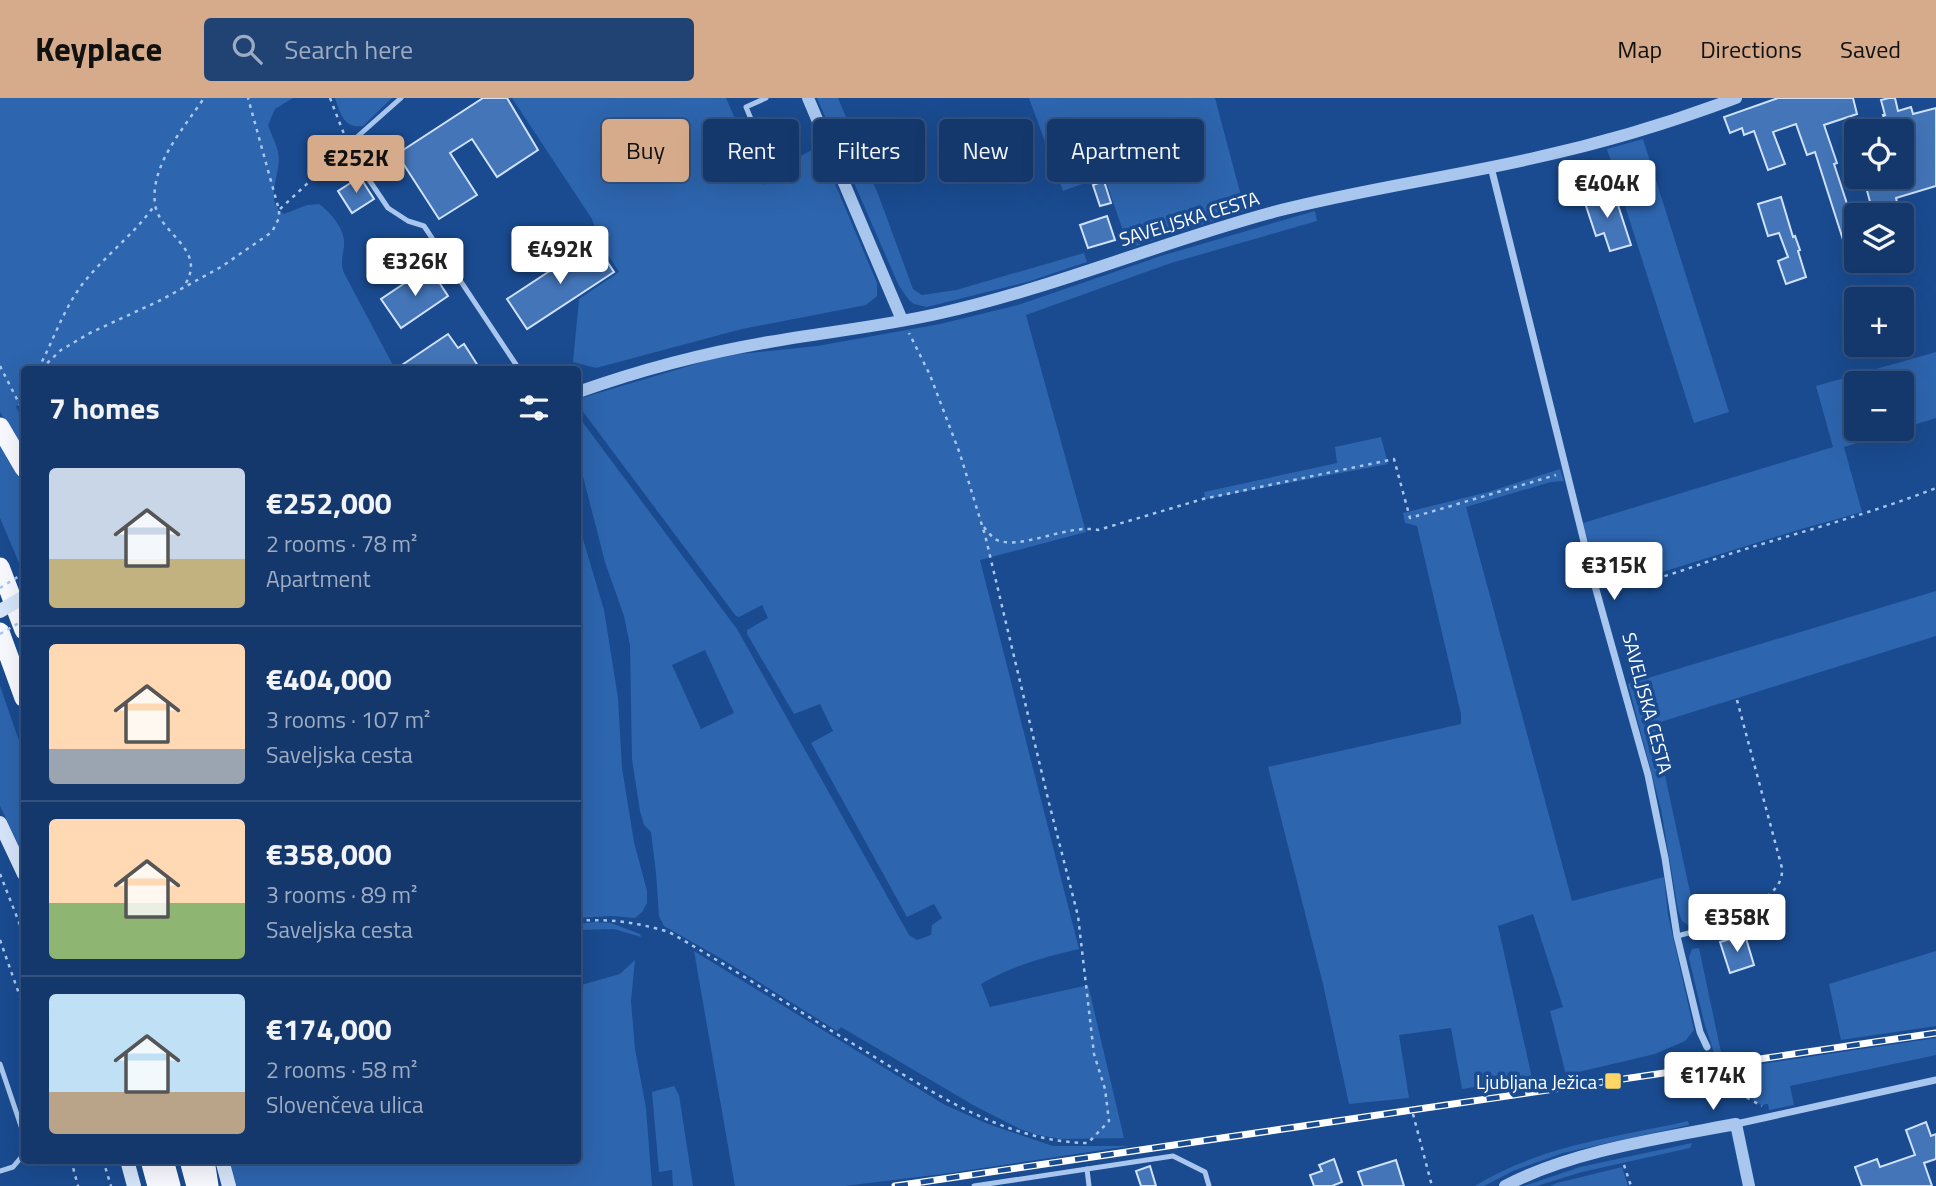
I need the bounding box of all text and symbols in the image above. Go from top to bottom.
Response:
search box [204,18,694,81]
text: Keyplace [35,24,162,74]
icon: search [228,30,266,68]
text: Search here [284,30,413,69]
text: Map [1617,31,1662,67]
text: Directions [1700,31,1802,67]
text: Saved [1840,31,1901,67]
chip: Buy [602,119,689,182]
chip: Rent [703,119,799,182]
chip: Filters [813,119,925,182]
chip: New [939,119,1033,182]
chip: Apartment [1047,119,1204,182]
map controls [1844,119,1914,441]
button: locate [1844,119,1914,189]
pin: €252K [307,136,405,195]
text: €252K [323,140,389,175]
pin: €404K [1558,160,1656,220]
text: €404K [1574,165,1640,200]
street label: SAVELJSKA CESTA [1115,183,1263,253]
button: layers [1844,203,1914,273]
pin: €492K [511,226,609,286]
text: €492K [527,231,593,266]
pin: €326K [366,238,464,298]
text: €326K [382,243,448,278]
button: + [1844,287,1914,357]
button: − [1844,371,1914,441]
text: 7 homes [49,385,160,431]
icon: filters [515,389,553,427]
text: €252,000 [266,480,392,526]
icon: home [105,496,189,580]
text: 2 rooms · 78 m² [266,526,417,561]
pin: €315K [1565,542,1663,602]
text: €315K [1581,547,1647,582]
text: Apartment [266,561,371,596]
street label: SAVELJSKA CESTA [1615,629,1681,777]
text: €404,000 [266,656,392,702]
icon: home [105,672,189,756]
text: 3 rooms · 107 m² [266,702,430,737]
text: Saveljska cesta [266,737,413,772]
text: €358,000 [266,831,392,877]
icon: home [105,847,189,931]
text: 3 rooms · 89 m² [266,877,417,912]
pin: €358K [1688,894,1786,954]
text: €358K [1704,899,1770,934]
text: Saveljska cesta [266,912,413,947]
text: €174,000 [266,1006,392,1052]
icon: home [105,1022,189,1106]
text: 2 rooms · 58 m² [266,1052,417,1087]
pin: €174K [1664,1052,1762,1112]
text: €174K [1680,1057,1746,1092]
place label: Ljubljana Ježica [1476,1067,1597,1096]
marker: Ljubljana Ježica [1603,1071,1623,1091]
text: Slovenčeva ulica [266,1087,423,1122]

